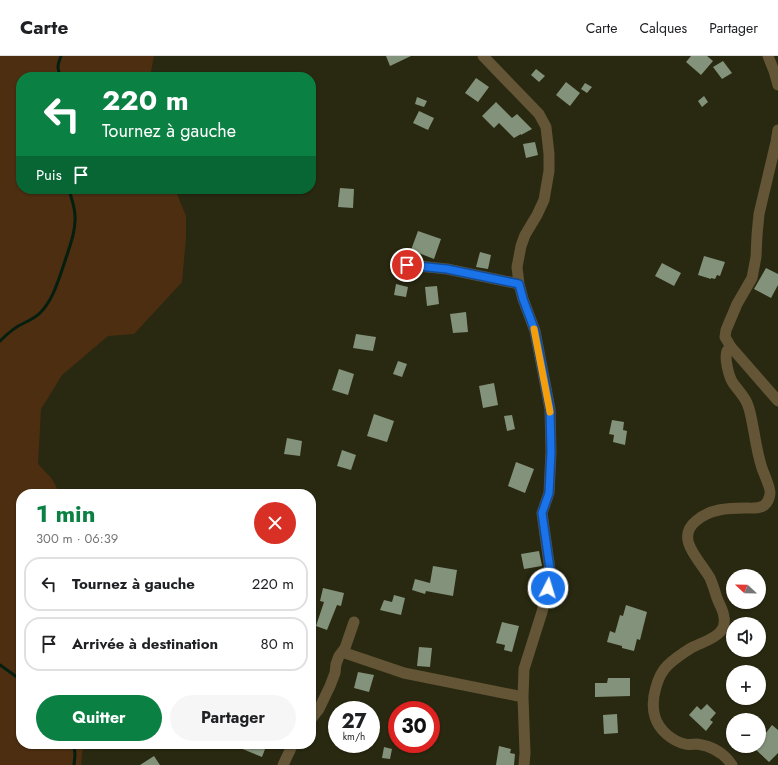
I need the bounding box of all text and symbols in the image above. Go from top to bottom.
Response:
text: Carte [20,14,68,41]
text: Carte [586,18,617,38]
text: Calques [639,18,687,38]
text: Partager [709,18,758,38]
text: 220 m [102,80,189,121]
icon: left [36,88,88,140]
text: Tournez à gauche [102,118,236,144]
text: Puis [36,164,62,186]
icon: arrive [70,164,92,186]
pin [390,248,424,282]
icon: arrive [396,254,418,276]
text: 1 min [36,496,96,531]
button: close [254,502,296,544]
text: 300 m · 06:39 [36,529,118,548]
position arrow [527,567,569,609]
north arrow [726,569,766,609]
map controls [726,569,766,753]
icon: left [38,573,60,595]
text: Tournez à gauche [72,573,195,595]
text: 220 m [252,573,294,595]
button: sound [726,617,766,657]
icon: arrive [38,633,60,655]
text: Arrivée à destination [72,633,218,655]
text: 80 m [261,633,294,655]
button: + [726,665,766,705]
button: Quitter [36,695,162,741]
button: Partager [170,695,296,741]
speed limit sign: 30 [388,701,440,753]
text: 27 [341,707,367,736]
button: − [726,713,766,753]
text: km/h [343,729,365,744]

